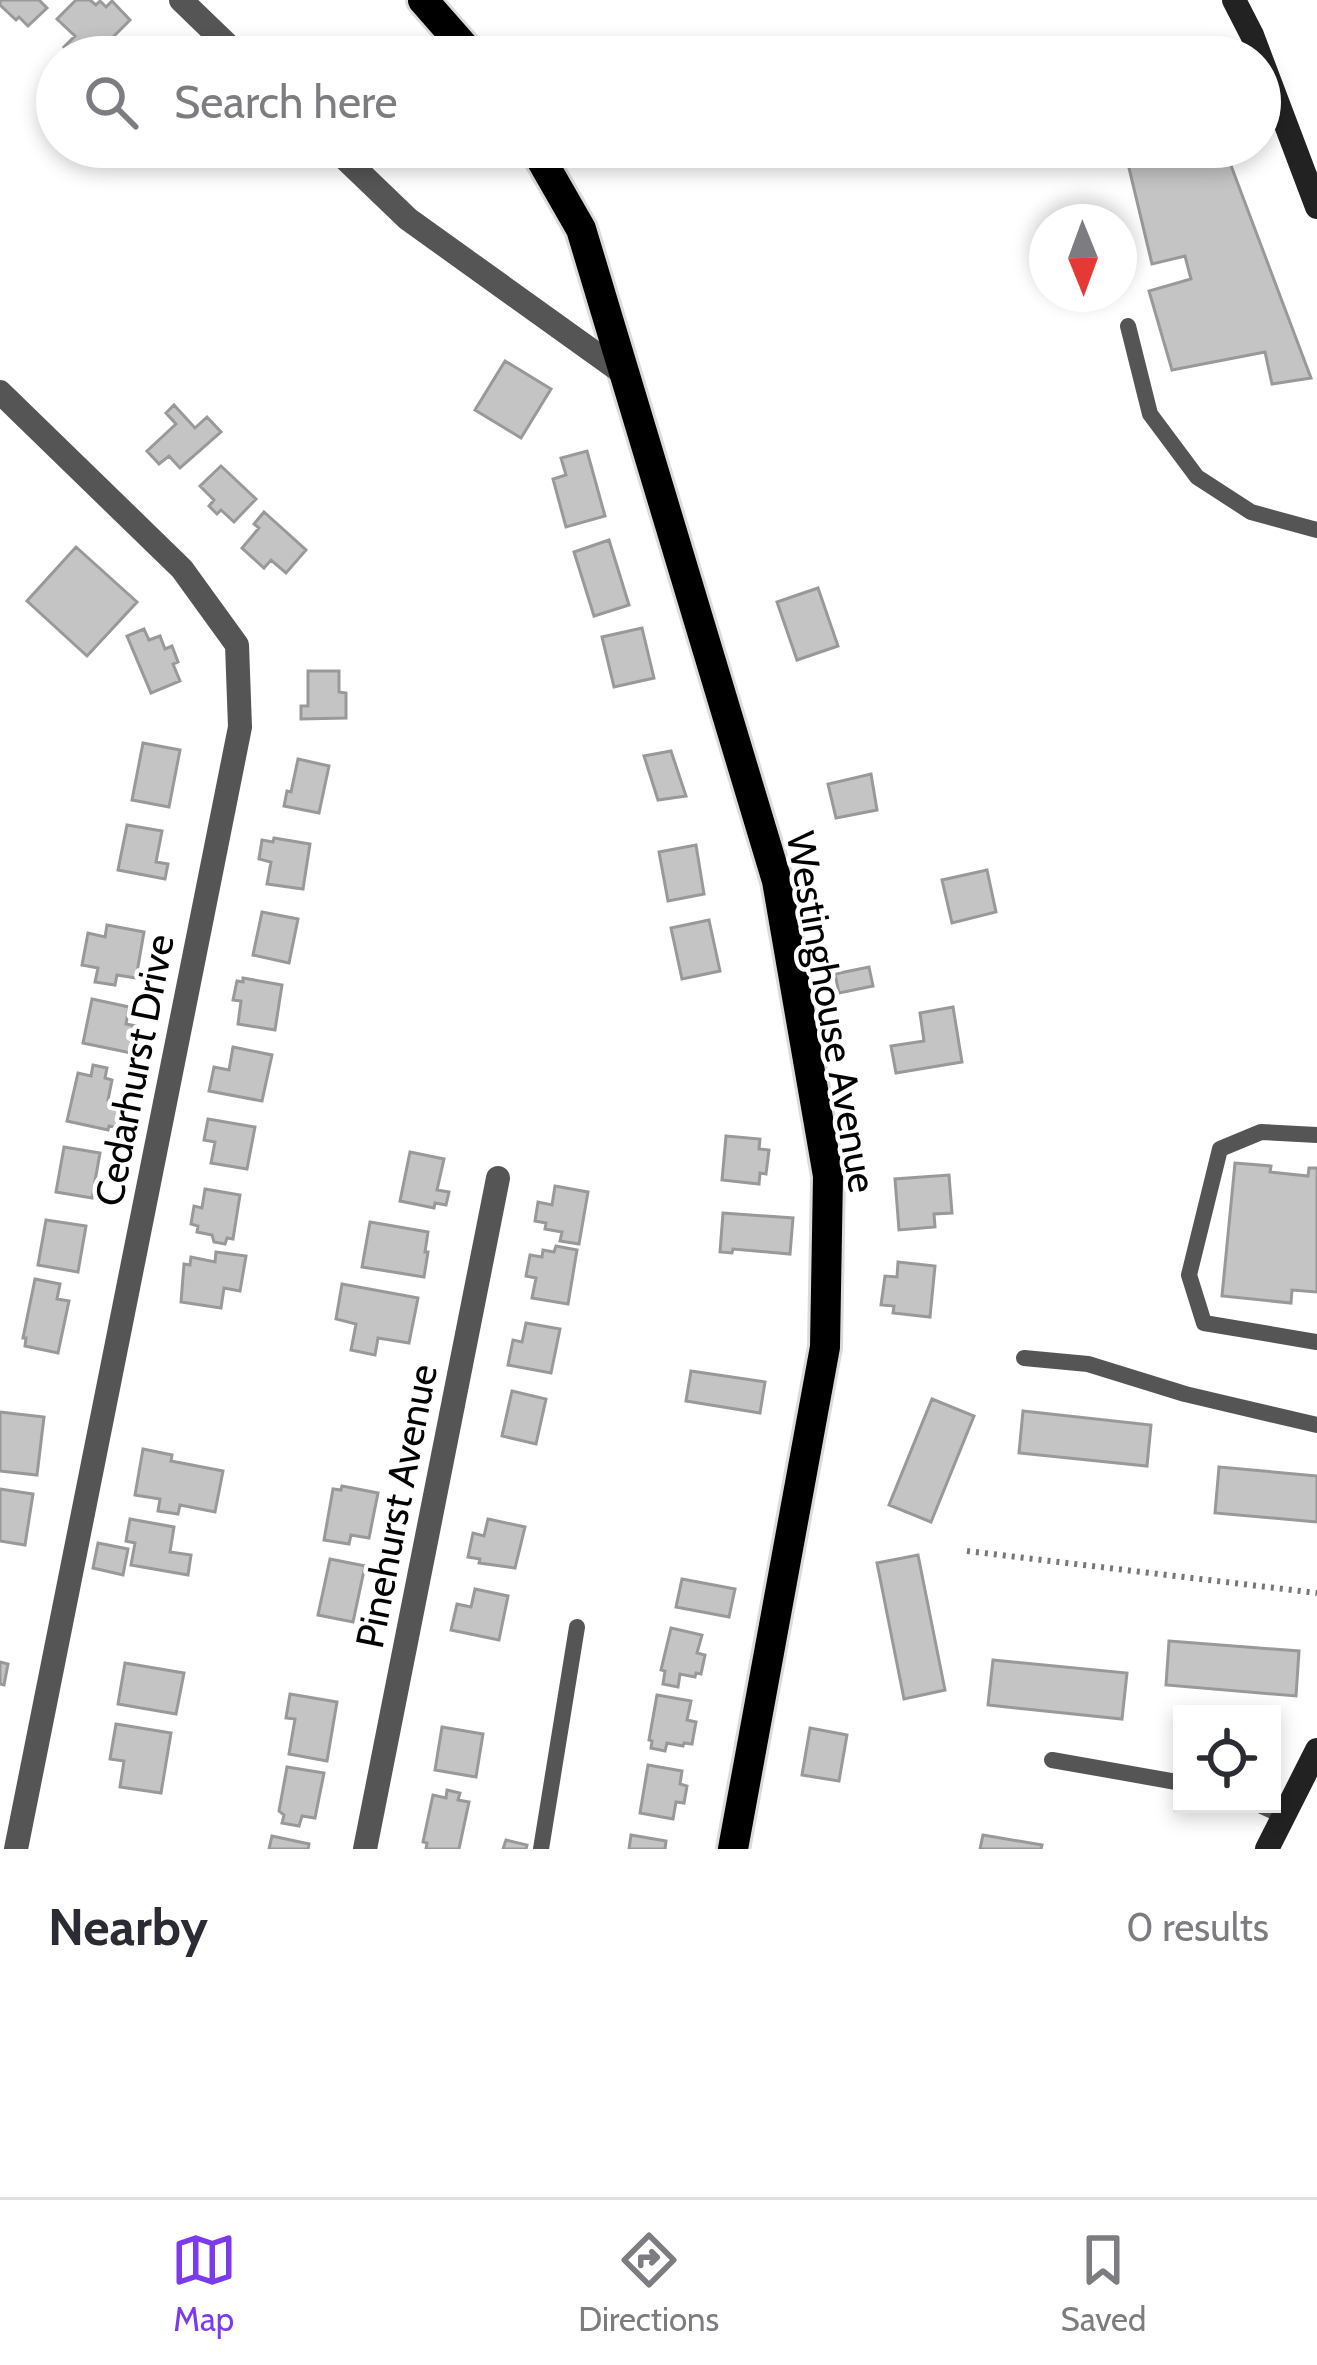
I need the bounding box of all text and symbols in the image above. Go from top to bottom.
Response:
search box [36,36,1281,168]
icon: search [78,69,144,135]
text: Search here [174,75,398,129]
north arrow [1029,204,1137,312]
street label: Westinghouse Avenue [777,828,887,1196]
street label: Cedarhurst Drive [84,930,184,1210]
street label: Pinehurst Avenue [345,1360,447,1652]
map controls [1173,1705,1281,1813]
button: locate [1173,1705,1281,1813]
text: Nearby [48,1896,208,1958]
text: 0 results [1126,1903,1269,1951]
tab: Map [171,2227,237,2339]
tab: Directions [578,2227,719,2339]
tab: Saved [1061,2227,1146,2339]

